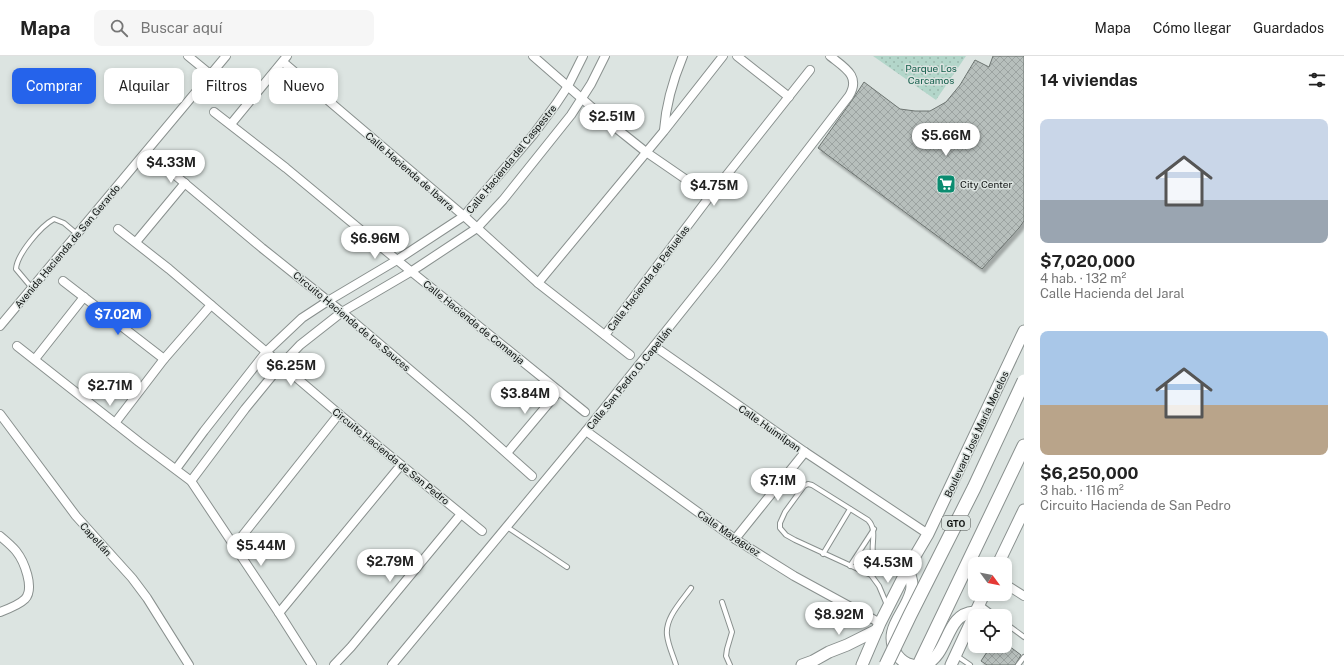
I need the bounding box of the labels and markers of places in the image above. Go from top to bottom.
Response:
pin: $2.51M [579,104,645,138]
pin: $5.66M [913,123,979,157]
pin: $4.33M [138,150,204,184]
pin: $4.75M [681,173,747,207]
supermarket icon: City Center [935,173,957,195]
place label: City Center [960,178,1013,190]
pin: $6.96M [342,226,408,260]
pin: $7.02M [85,302,151,336]
pin: $6.25M [258,353,324,387]
pin: $2.71M [77,373,143,407]
pin: $3.84M [492,381,558,415]
pin: $7.1M [750,468,806,502]
pin: $5.44M [228,533,294,567]
pin: $2.79M [357,549,423,583]
pin: $4.53M [855,550,921,584]
pin: $8.92M [806,602,872,636]

